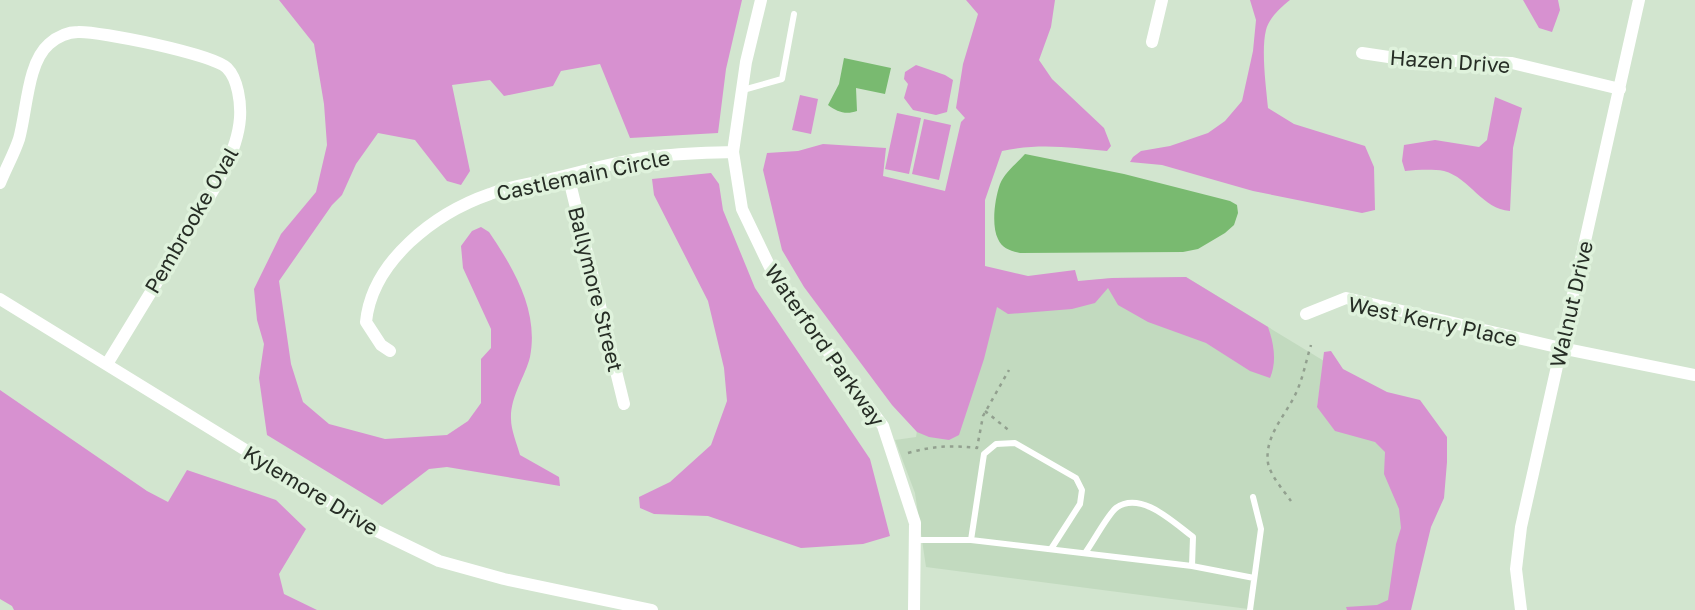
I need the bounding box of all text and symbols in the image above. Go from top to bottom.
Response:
street label: Hazen Drive [1389,44,1511,78]
street label: Pembrooke Oval [139,142,243,298]
street label: Castlemain Circle [494,144,672,206]
street label: Ballymore Street [563,204,629,374]
street label: Walnut Drive [1544,238,1598,370]
street label: Waterford Parkway [759,259,891,431]
street label: West Kerry Place [1346,290,1520,352]
street label: Kylemore Drive [239,440,383,540]

